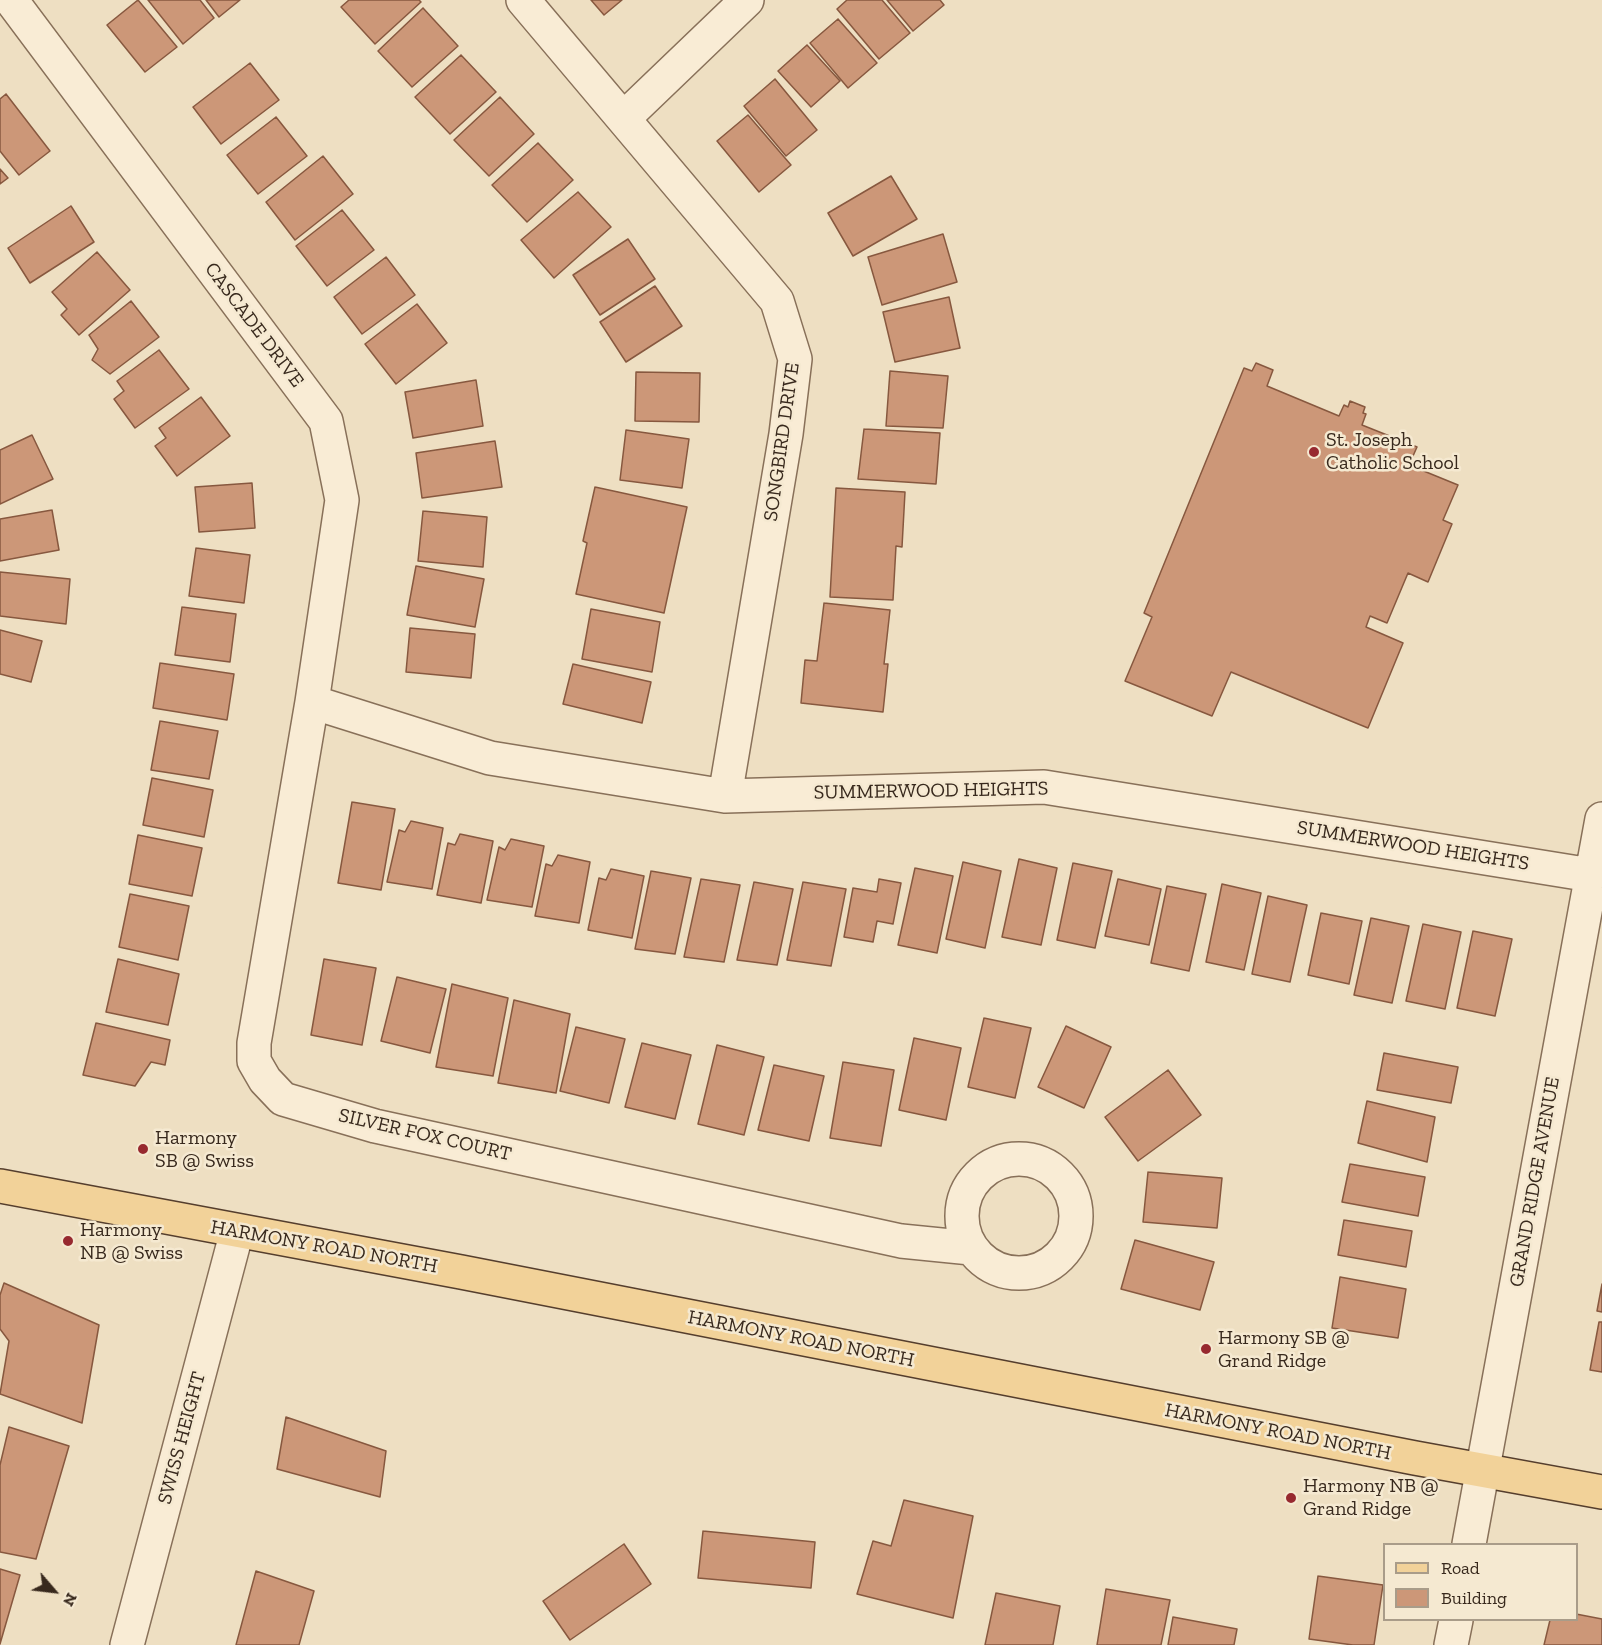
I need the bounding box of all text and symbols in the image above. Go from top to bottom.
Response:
street label: CASCADE DRIVE [199,258,309,392]
street label: SONGBIRD DRIVE [759,361,805,523]
place label: St. Joseph Catholic School [1326,428,1459,475]
marker: St. Joseph Catholic School [1307,445,1321,459]
street label: SUMMERWOOD HEIGHTS [813,777,1049,805]
street label: SUMMERWOOD HEIGHTS [1295,816,1531,876]
street label: GRAND RIDGE AVENUE [1505,1075,1565,1289]
street label: SILVER FOX COURT [336,1103,514,1167]
place label: Harmony SB @ Swiss [155,1126,254,1173]
marker: Harmony SB @ Swiss [136,1142,150,1156]
street label: HARMONY ROAD NORTH [209,1215,439,1279]
place label: Harmony NB @ Swiss [80,1218,183,1265]
marker: Harmony NB @ Swiss [61,1234,75,1248]
street label: HARMONY ROAD NORTH [686,1305,916,1373]
place label: Harmony SB @ Grand Ridge [1218,1326,1350,1373]
marker: Harmony SB @ Grand Ridge [1199,1342,1213,1356]
street label: SWISS HEIGHT [153,1369,211,1507]
street label: HARMONY ROAD NORTH [1163,1398,1393,1466]
place label: Harmony NB @ Grand Ridge [1303,1474,1439,1521]
marker: Harmony NB @ Grand Ridge [1284,1491,1298,1505]
legend [1383,1543,1578,1621]
text: Road [1441,1557,1480,1579]
north arrow [24,1561,84,1621]
text: Building [1441,1587,1507,1609]
text: N [59,1590,82,1610]

